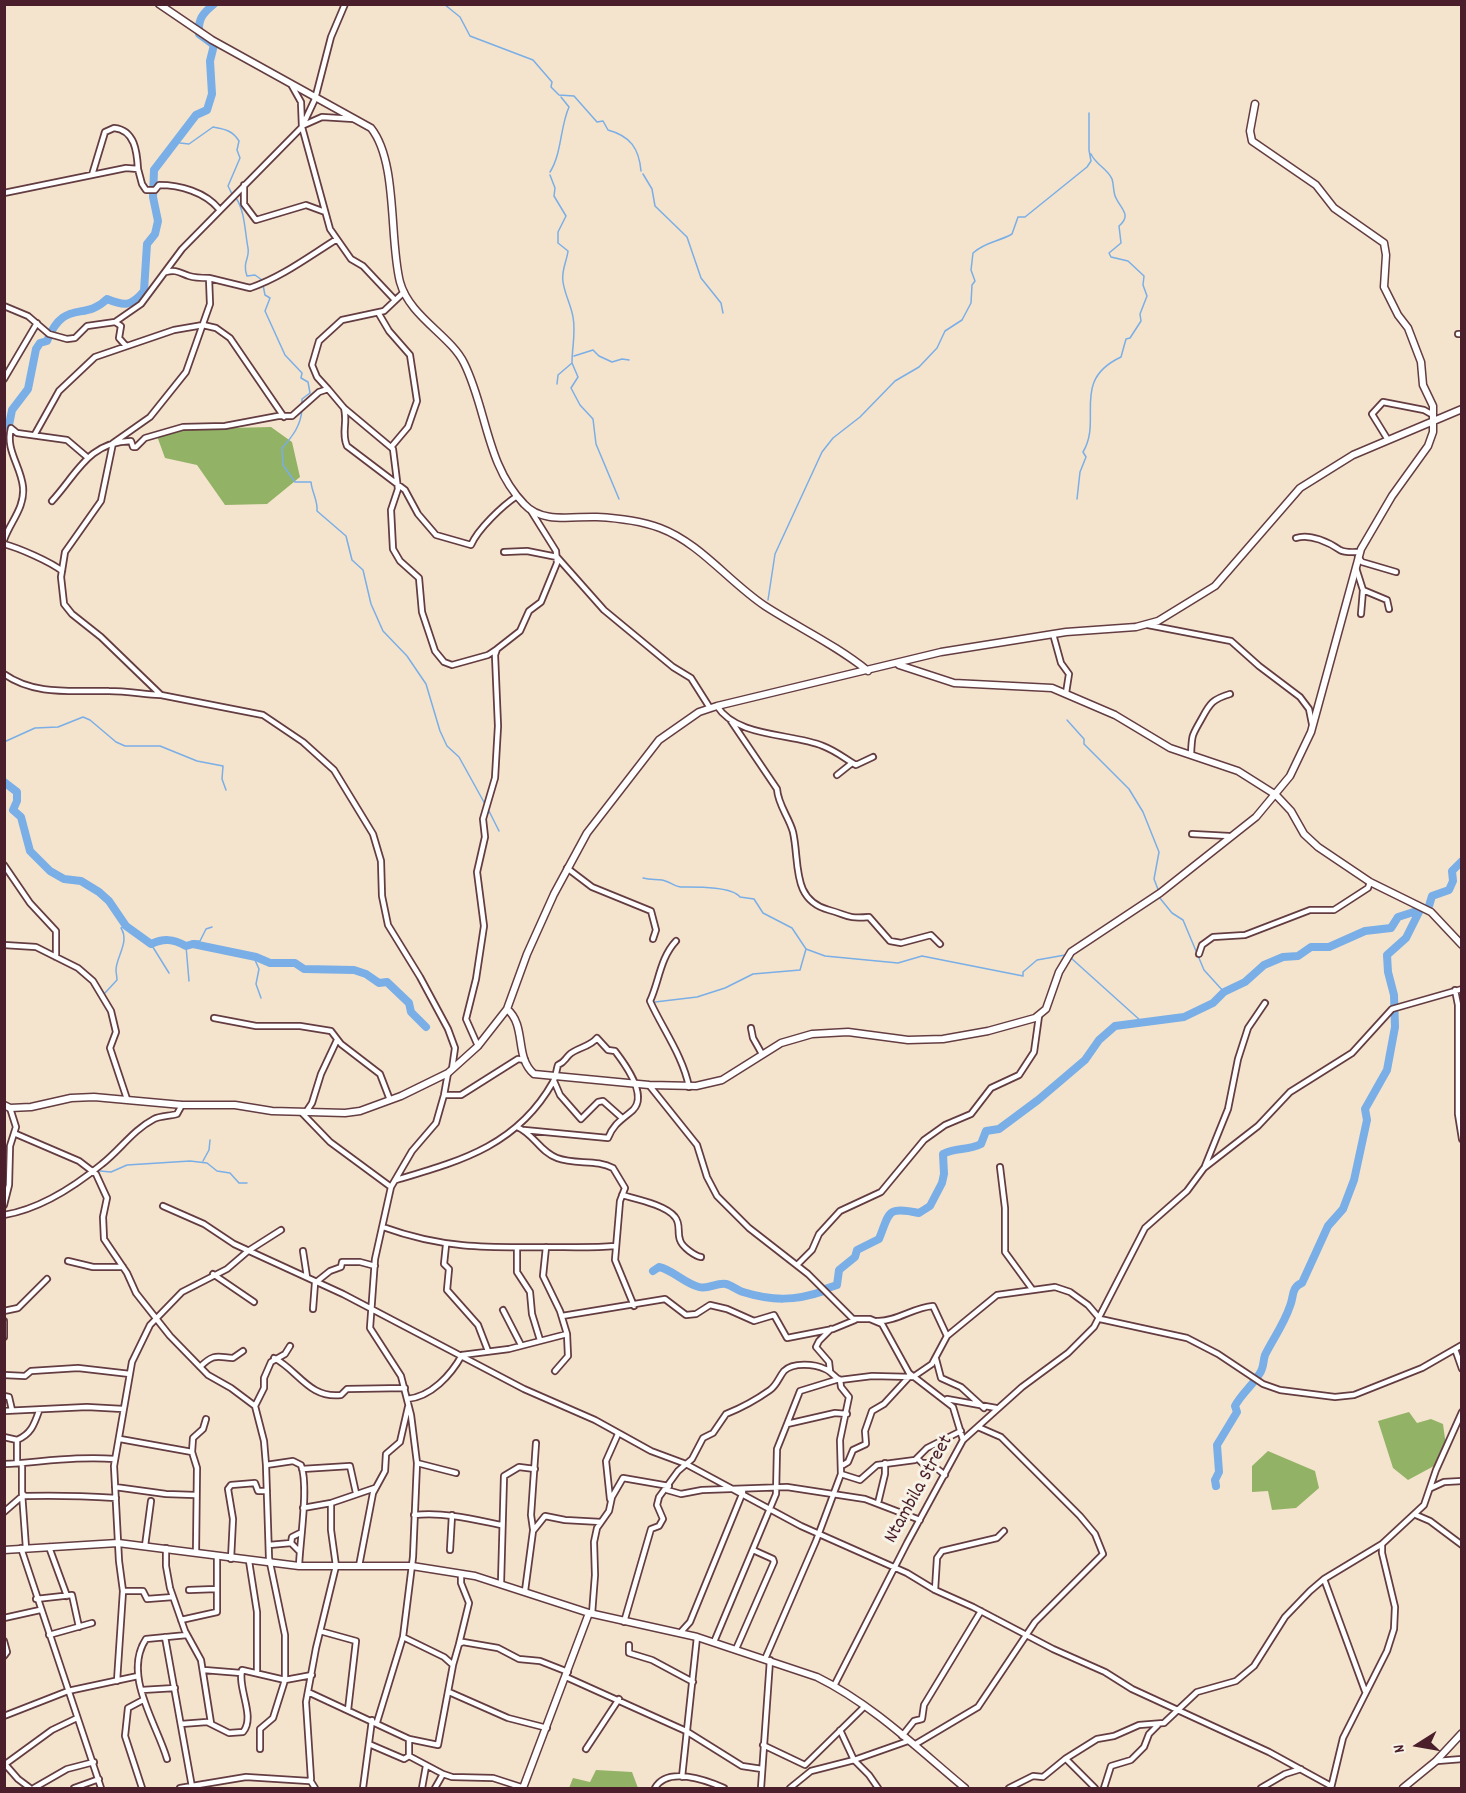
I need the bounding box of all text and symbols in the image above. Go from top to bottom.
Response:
street label: Ntambila Street [880,1432,960,1548]
north arrow [1388,1715,1448,1775]
text: N [1388,1742,1412,1755]

